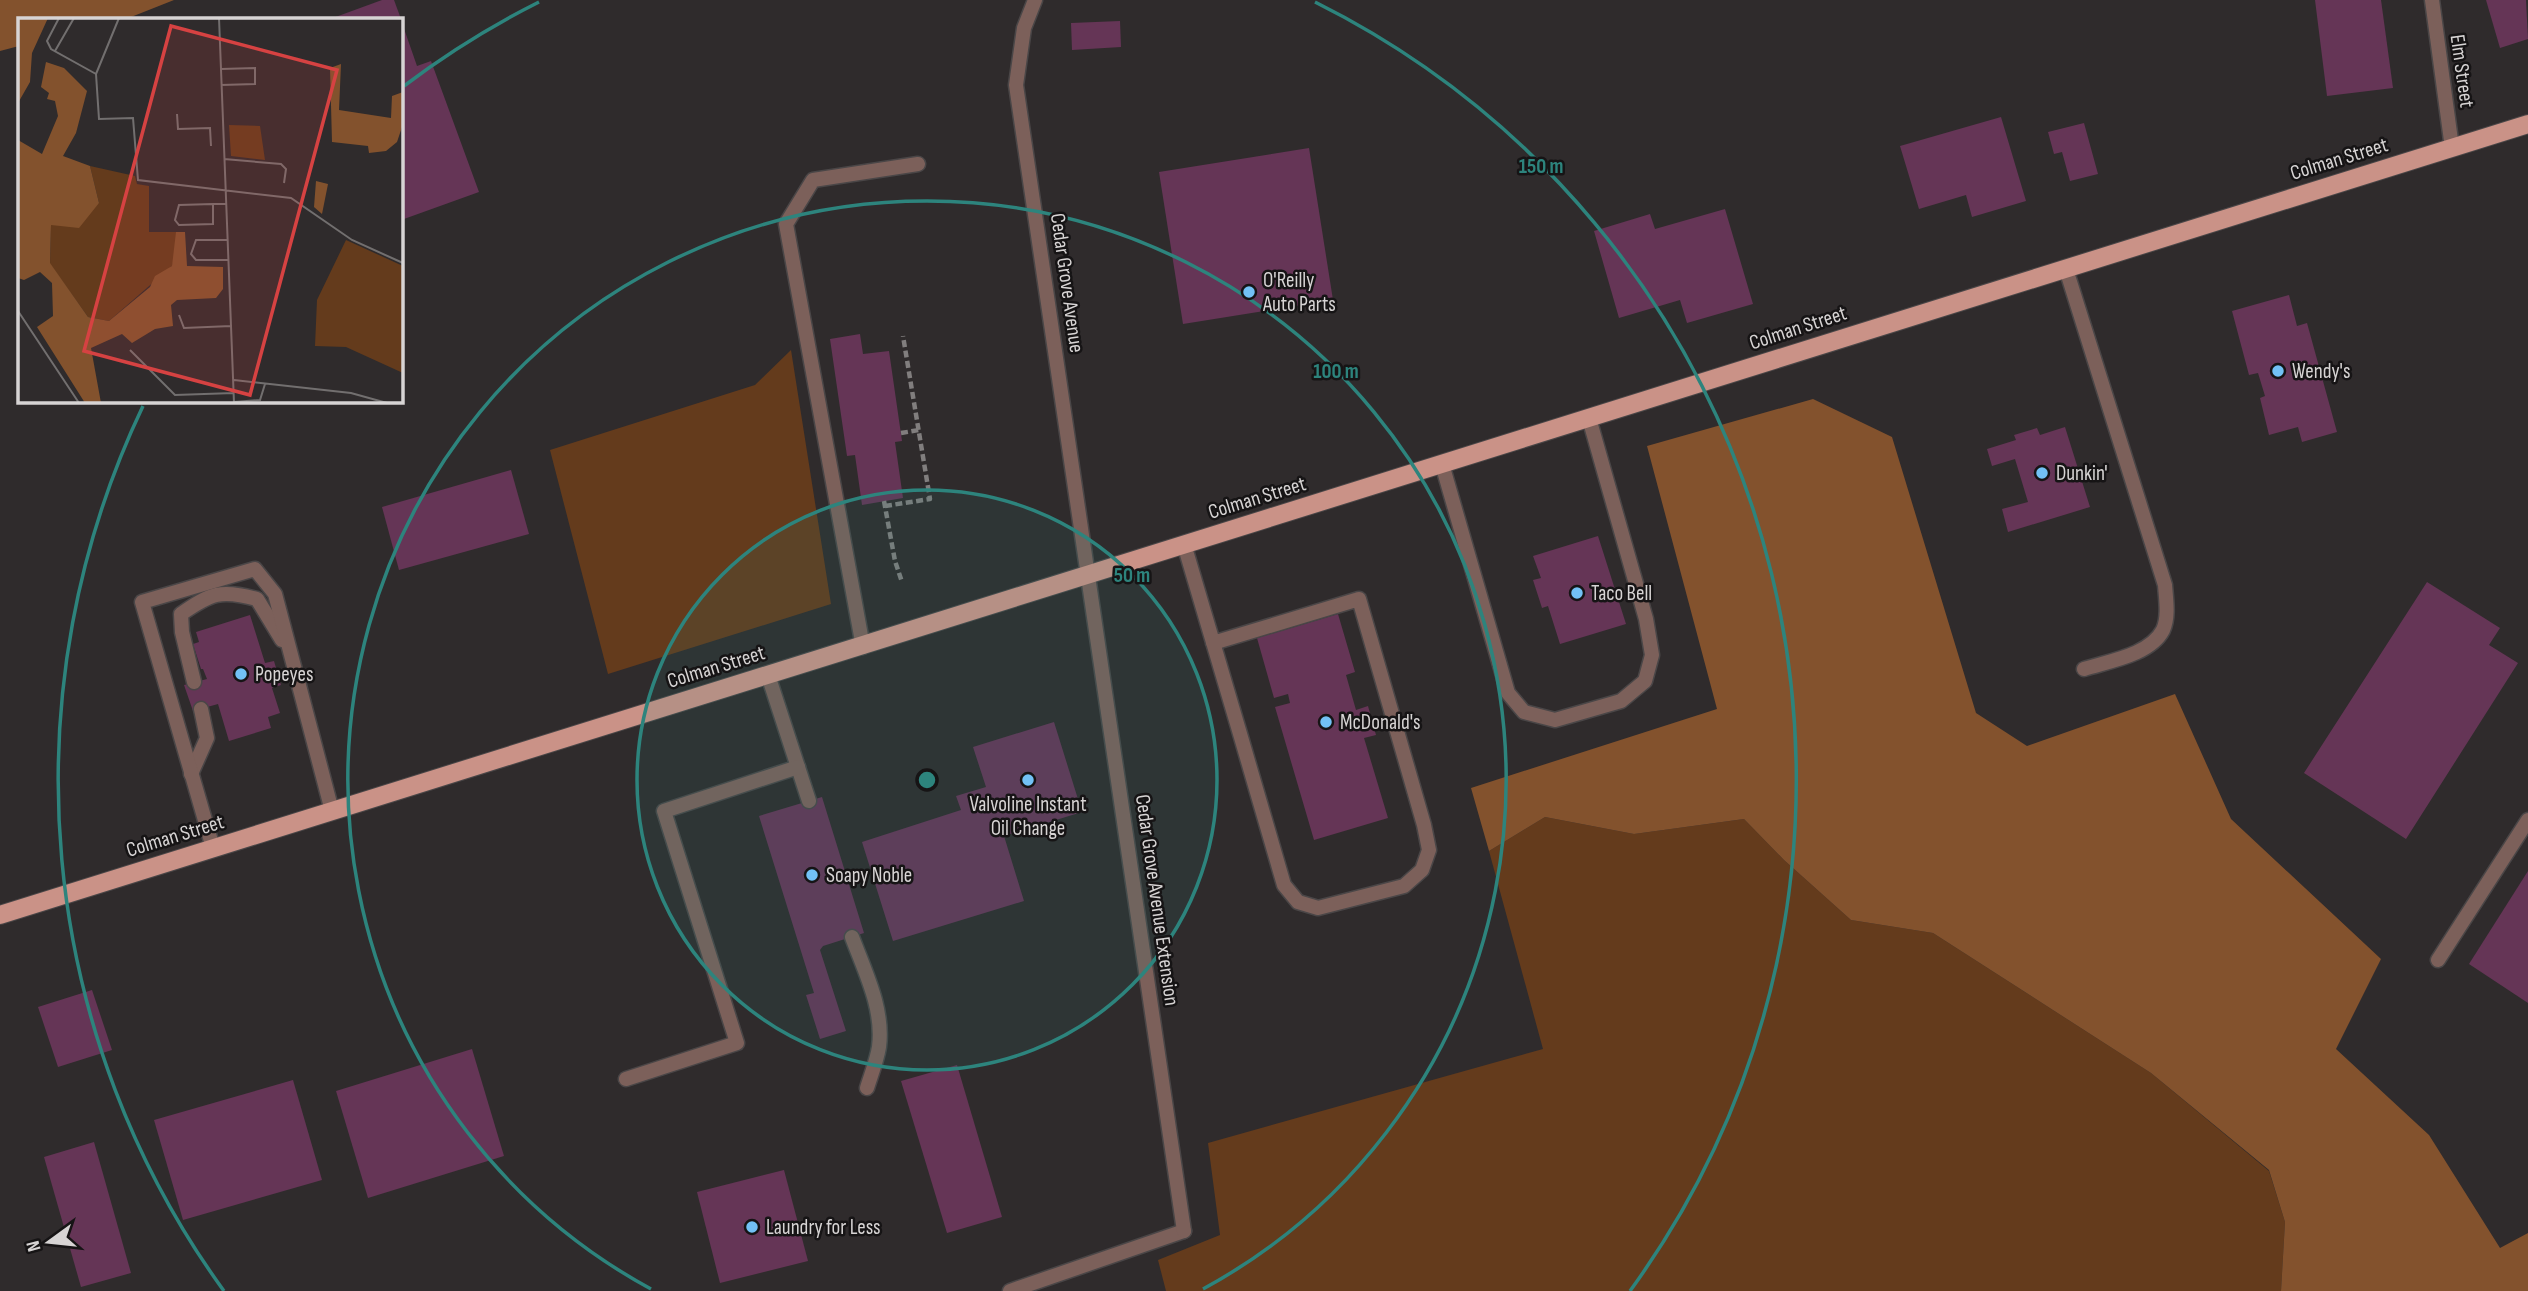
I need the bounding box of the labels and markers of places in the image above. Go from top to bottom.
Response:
place label: O'Reilly Auto Parts [1262,268,1336,317]
marker: O'Reilly Auto Parts [1241,284,1257,300]
place label: Wendy's [2292,359,2350,384]
marker: Wendy's [2270,363,2286,379]
place label: Dunkin' [2056,461,2108,486]
marker: Dunkin' [2034,465,2050,481]
place label: Taco Bell [1591,581,1652,606]
marker: Taco Bell [1569,585,1585,601]
place label: Popeyes [255,662,314,687]
marker: Popeyes [233,666,249,682]
place label: McDonald's [1340,710,1421,735]
marker: McDonald's [1318,714,1334,730]
centre of rings [915,768,939,792]
marker: Valvoline Instant Oil Change [1020,772,1036,788]
place label: Valvoline Instant Oil Change [969,792,1087,841]
place label: Soapy Noble [826,863,912,888]
marker: Soapy Noble [804,867,820,883]
place label: Laundry for Less [766,1215,881,1240]
marker: Laundry for Less [744,1219,760,1235]

